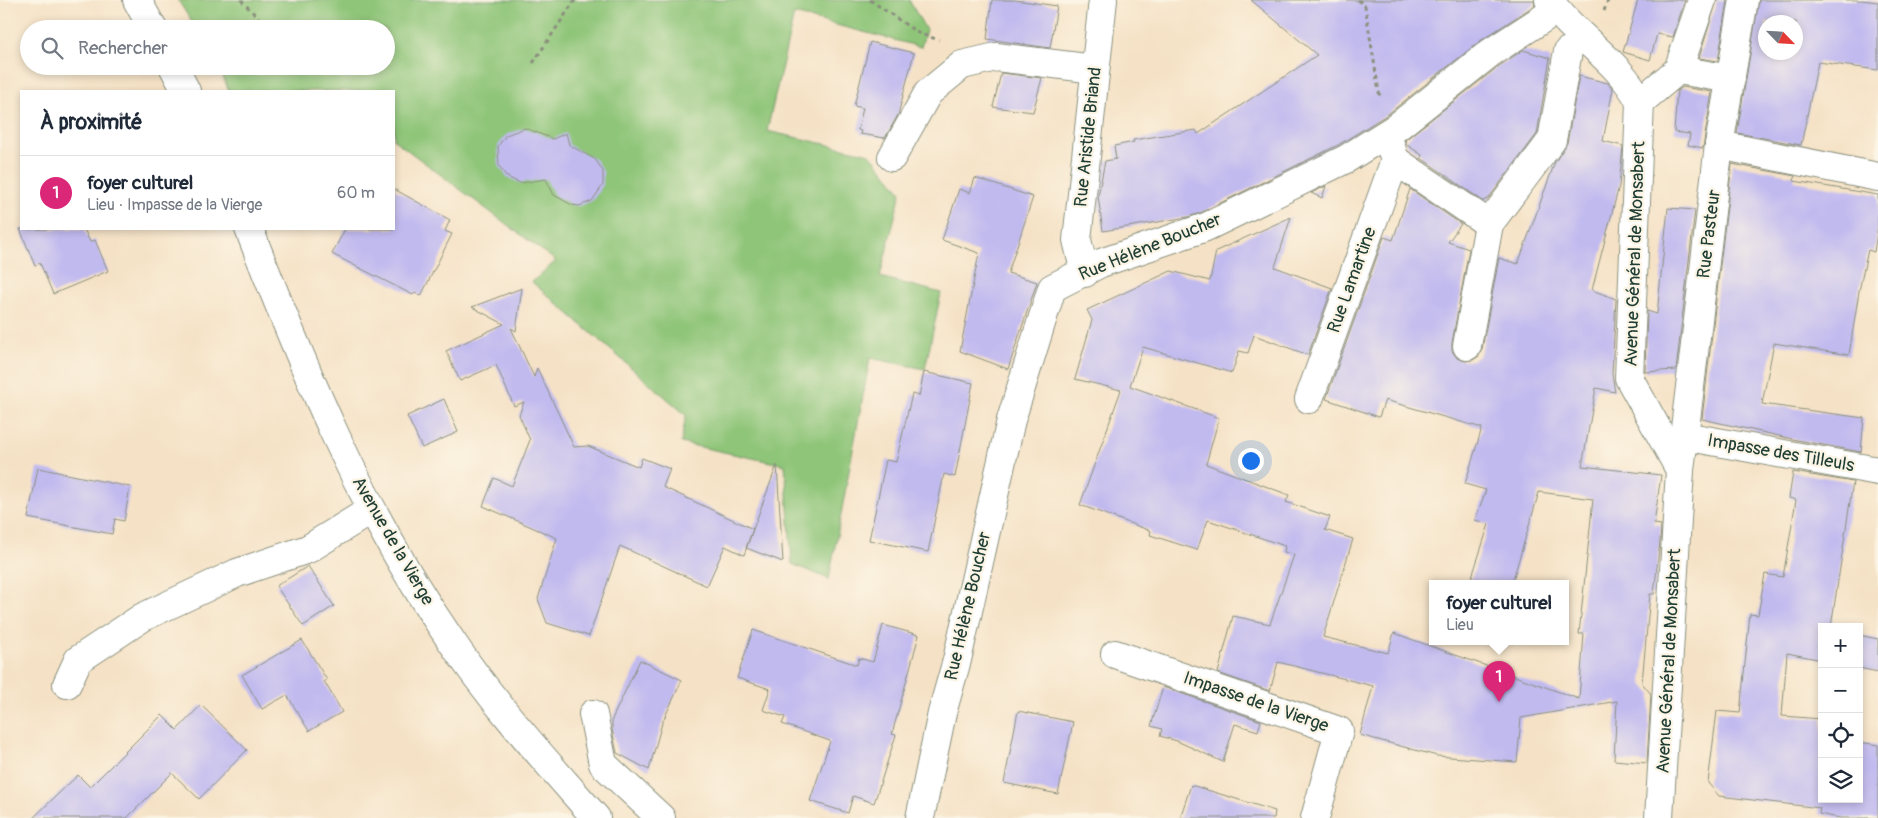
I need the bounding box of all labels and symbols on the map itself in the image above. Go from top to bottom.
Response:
north arrow [1758,15,1803,60]
street label: Rue Aristide Briand [1069,66,1107,208]
street label: Avenue Général de Monsabert [1620,140,1650,367]
street label: Rue Pasteur [1692,188,1726,280]
street label: Rue Hélène Boucher [1075,208,1225,286]
street label: Rue Lamartine [1322,224,1382,336]
street label: Impasse des Tilleuls [1706,429,1856,477]
your location [1238,448,1264,474]
street label: Avenue de la Vierge [347,473,439,610]
street label: Rue Hélène Boucher [940,529,996,683]
street label: Avenue Général de Monsabert [1652,547,1686,774]
pin: 1 [1483,661,1515,702]
street label: Impasse de la Vierge [1180,666,1332,738]

